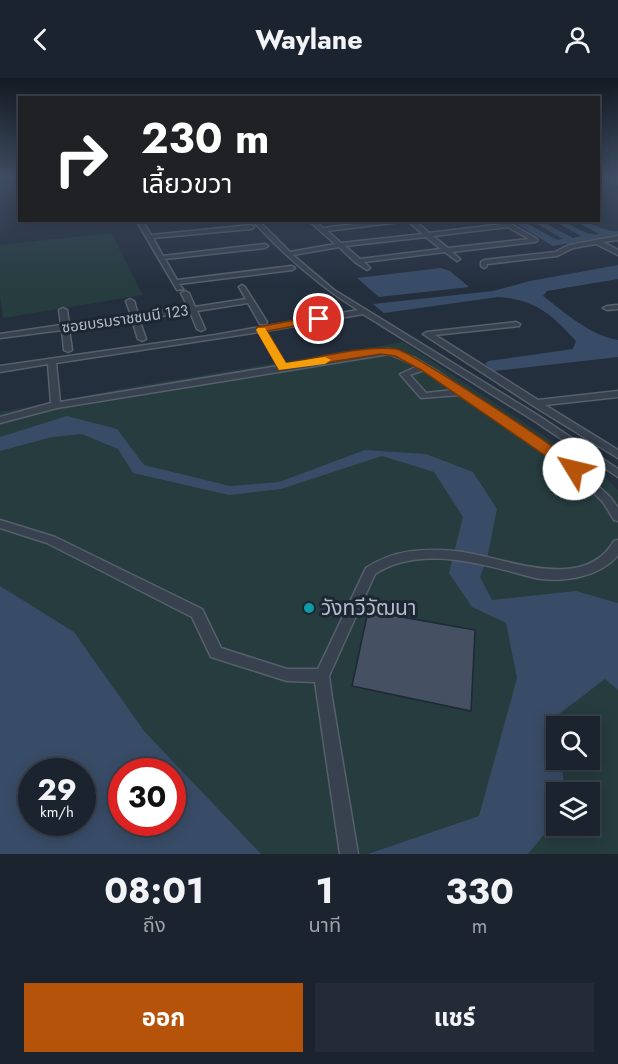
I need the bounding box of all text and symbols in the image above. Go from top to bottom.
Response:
text: Waylane [255,20,363,59]
icon: back [24,23,57,56]
icon: person [561,23,594,56]
text: 230 m [141,108,269,169]
icon: right [42,120,120,198]
text: เลี้ยวขวา [141,164,232,203]
pin [293,293,344,344]
street label: ซอยบรมราชชนนี 123 [60,299,190,339]
icon: arrive [302,302,335,335]
position arrow [542,437,606,501]
place label: วังทวีวัฒนา [321,593,416,623]
marker: วังทวีวัฒนา [302,601,316,615]
map controls [546,716,600,836]
button: search [546,716,600,770]
speed limit sign: 30 [108,758,186,836]
text: 29 [37,768,77,811]
button: layers [546,782,600,836]
text: km/h [40,801,74,823]
text: 08:01 [104,864,204,916]
text: 1 [316,864,334,916]
text: 330 [445,865,514,917]
text: ถึง [143,911,166,940]
text: นาที [309,911,341,940]
text: m [472,912,487,941]
button: ออก [24,983,303,1052]
button: แชร์ [315,983,594,1052]

